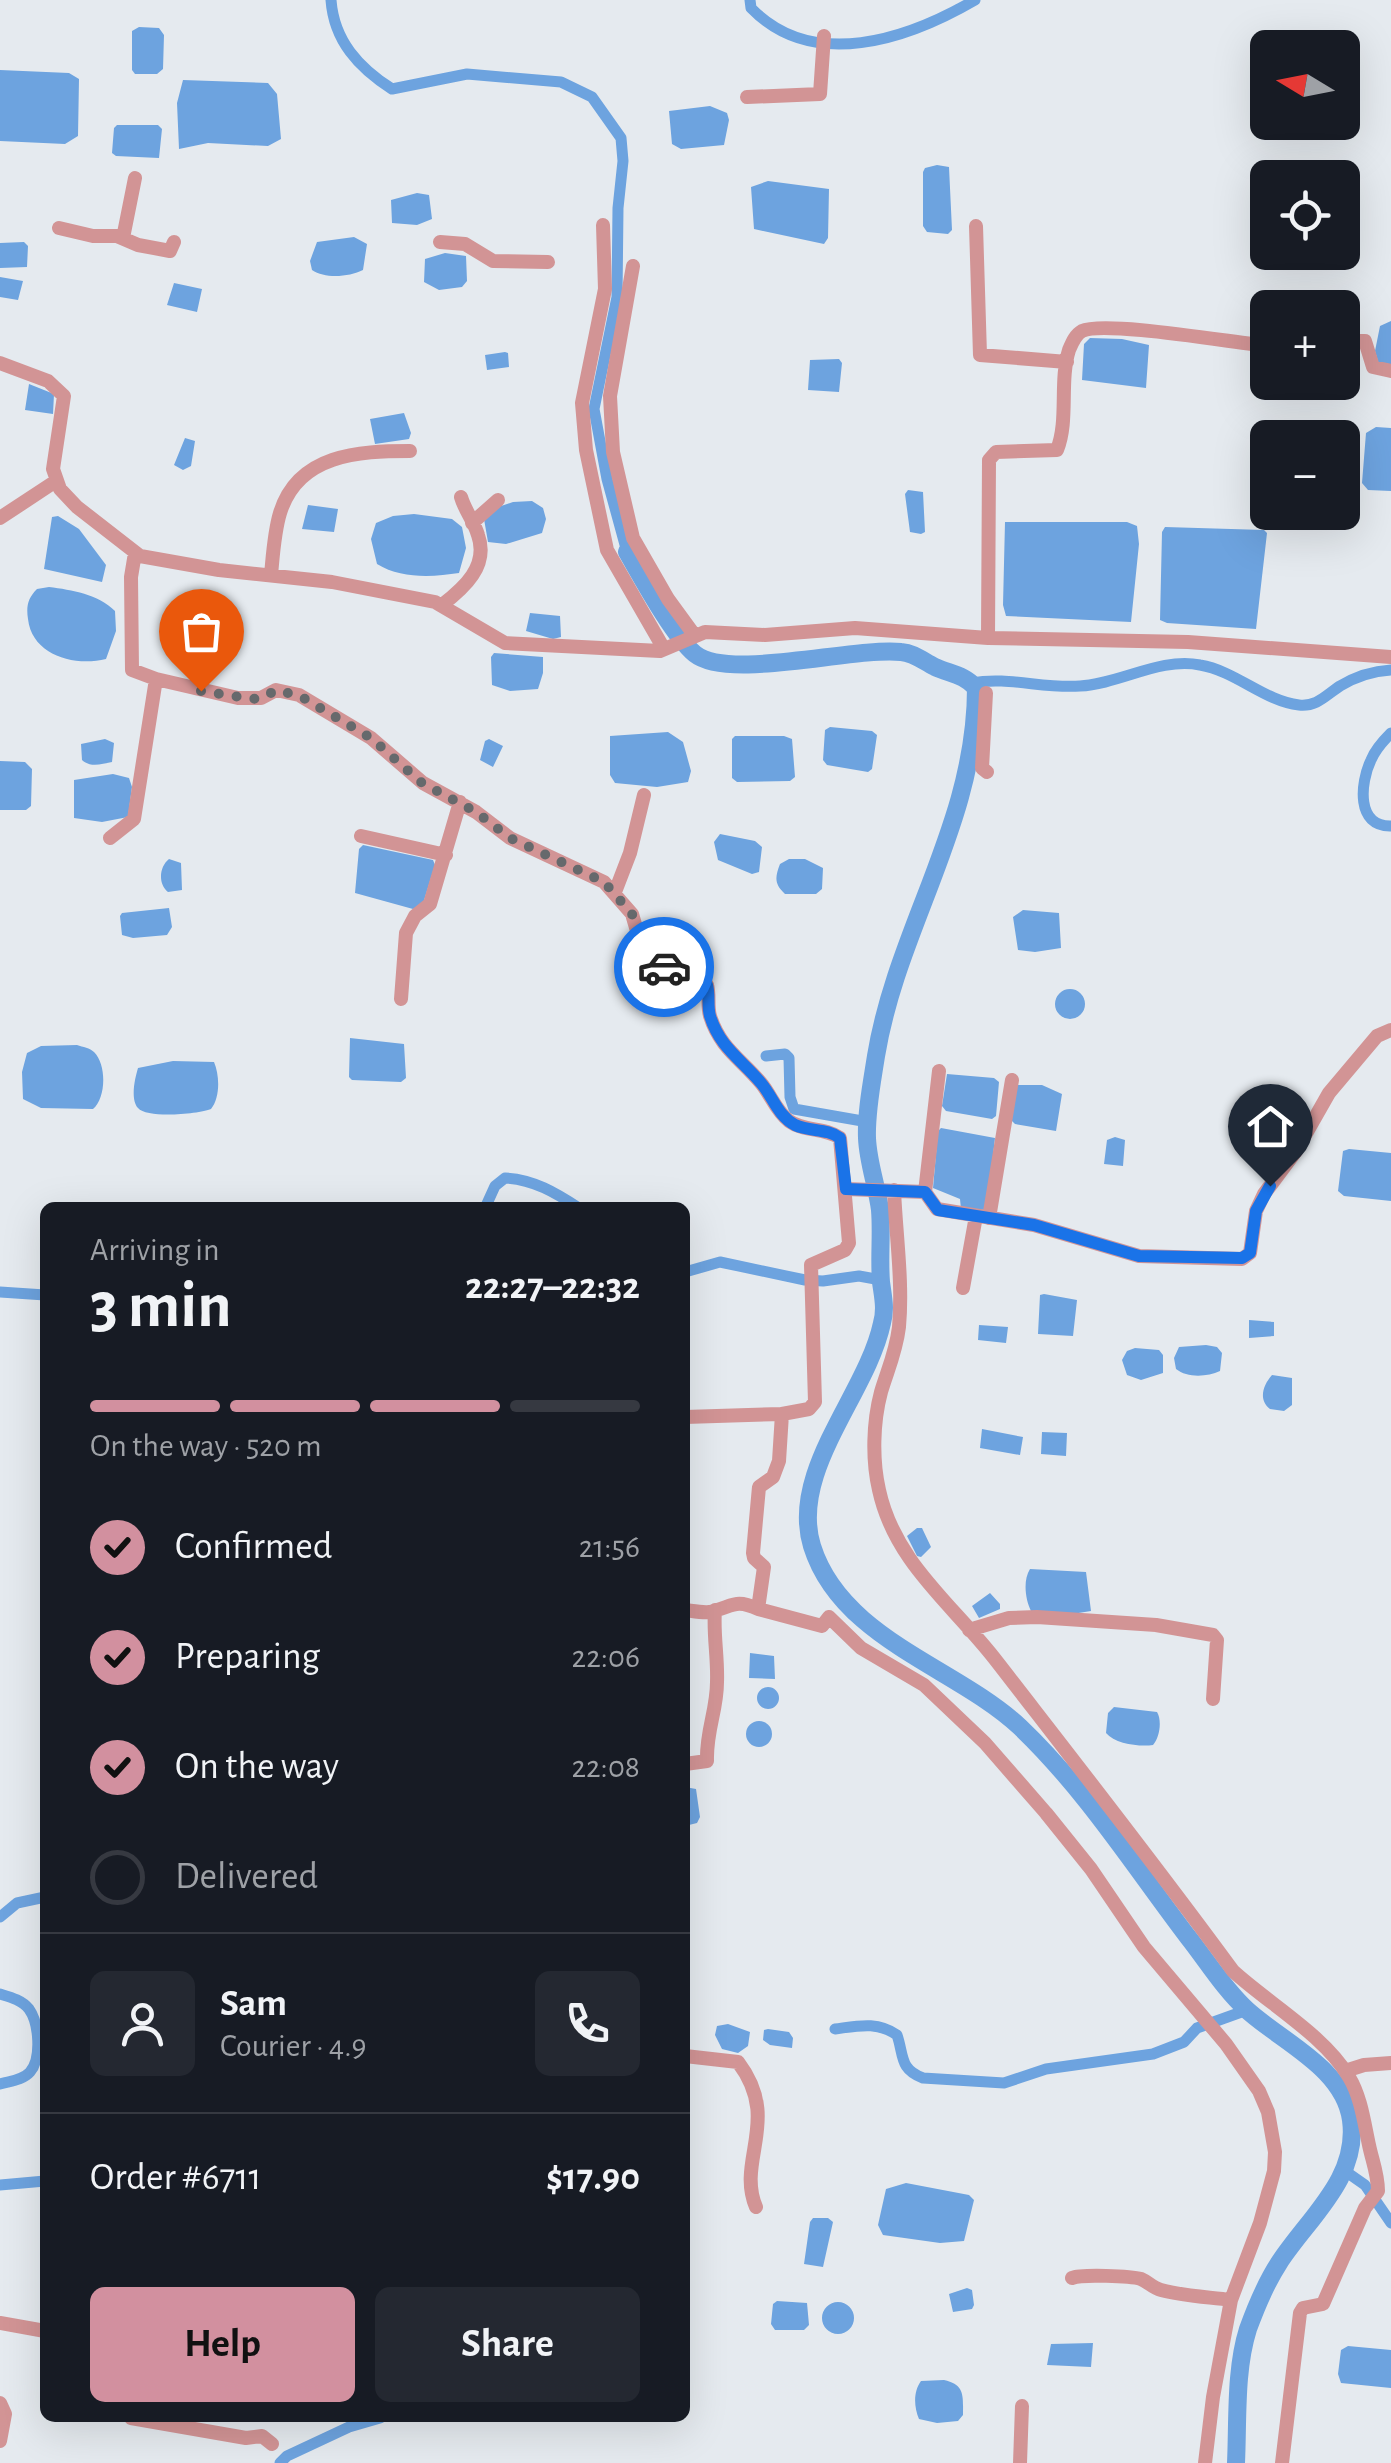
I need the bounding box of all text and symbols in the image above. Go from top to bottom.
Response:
north arrow [1250,30,1360,140]
map controls [1250,30,1360,530]
button: locate [1250,160,1360,270]
button: + [1250,290,1360,400]
button: − [1250,420,1360,530]
pin [159,589,244,692]
icon: bag [174,604,229,659]
courier [614,917,714,1017]
icon: car [637,940,692,995]
pin [1228,1084,1313,1187]
icon: home [1243,1099,1298,1154]
text: Arriving in [90,1234,219,1266]
text: 22:27–22:32 [465,1268,640,1306]
text: 3 min [90,1274,232,1339]
text: On the way · 520 m [90,1430,322,1462]
icon: check [90,1520,145,1575]
text: Confirmed [175,1528,332,1566]
text: 21:56 [579,1531,640,1563]
icon: check [90,1630,145,1685]
text: Preparing [175,1638,320,1676]
text: 22:06 [572,1641,640,1673]
icon: check [90,1740,145,1795]
text: On the way [175,1748,339,1786]
text: 22:08 [571,1751,640,1783]
text: Delivered [175,1858,318,1896]
button: person [90,1971,195,2076]
button: phone [535,1971,640,2076]
text: Sam [220,1985,287,2023]
text: Courier · 4.9 [220,2030,367,2062]
text: Order #6711 [90,2159,262,2197]
text: $17.90 [546,2159,640,2197]
button: Help [90,2287,355,2402]
button: Share [375,2287,640,2402]

